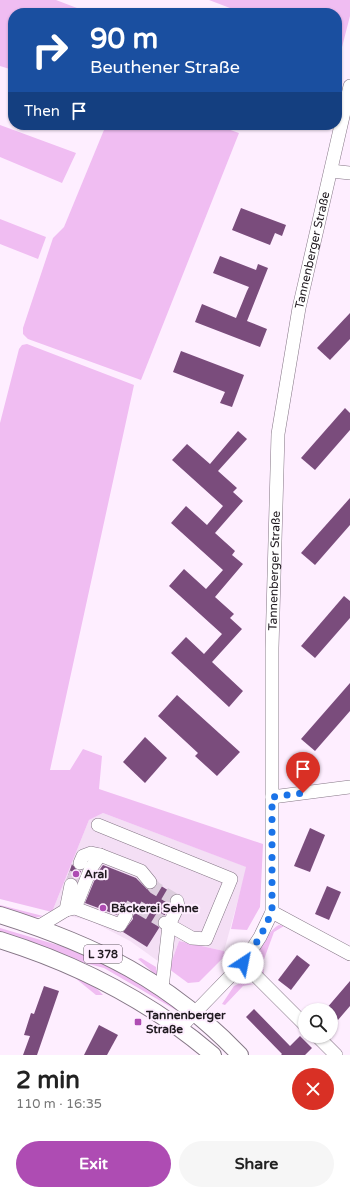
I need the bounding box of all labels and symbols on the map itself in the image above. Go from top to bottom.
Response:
street label: Tannenberger Straße [292,190,333,310]
street label: Tannenberger Straße [265,510,283,631]
pin [286,752,320,793]
place label: Aral [84,867,107,881]
marker: Aral [71,869,81,879]
place label: Bäckerei Sehne [111,901,199,915]
marker: Bäckerei Sehne [98,903,108,913]
position arrow [222,942,264,984]
road number: L 378 [84,945,122,963]
place label: Tannenberger Straße [145,1008,226,1036]
marker: Tannenberger Straße [133,1017,143,1027]

